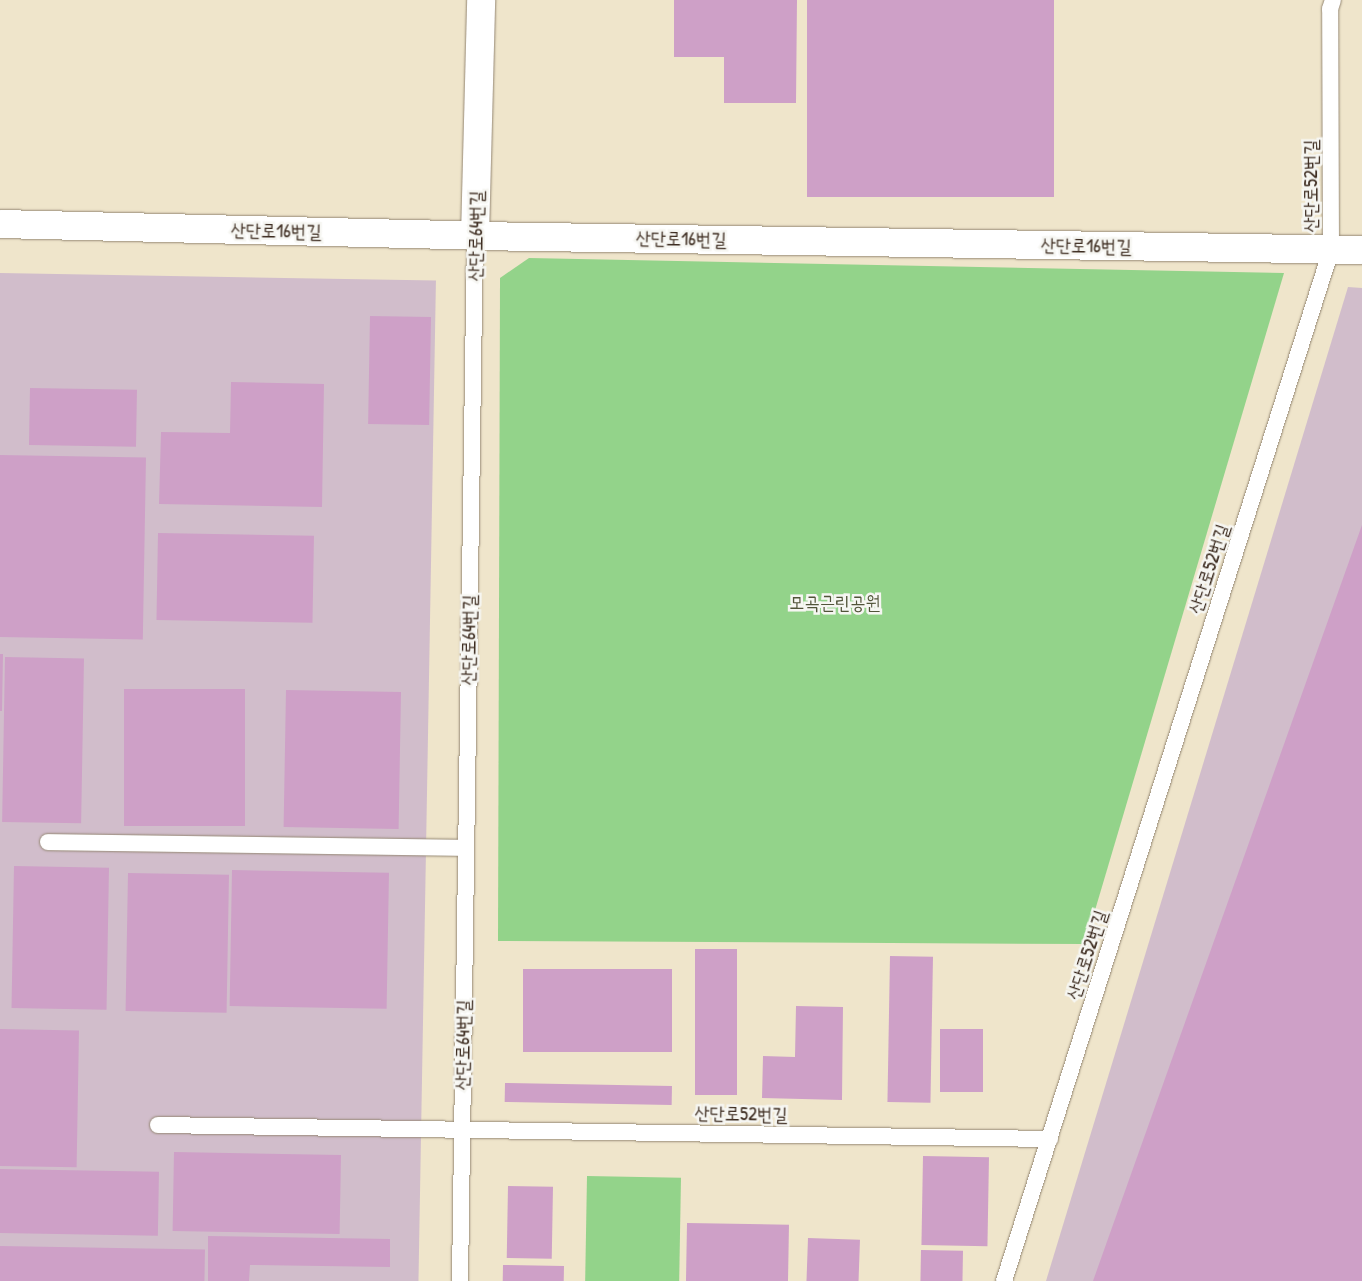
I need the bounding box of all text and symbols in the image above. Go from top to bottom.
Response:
street label: 산단로52번길 [1300,139,1322,233]
street label: 산단로64번길 [464,190,488,282]
street label: 산단로16번길 [230,219,322,243]
street label: 산단로16번길 [635,227,727,251]
street label: 산단로16번길 [1040,234,1132,258]
street label: 산단로52번길 [1184,521,1234,617]
park label: 모곡근린공원 [789,592,881,614]
street label: 산단로64번길 [457,594,481,686]
street label: 산단로52번길 [1062,907,1112,1003]
street label: 산단로64번길 [451,999,475,1091]
street label: 산단로52번길 [694,1102,788,1126]

